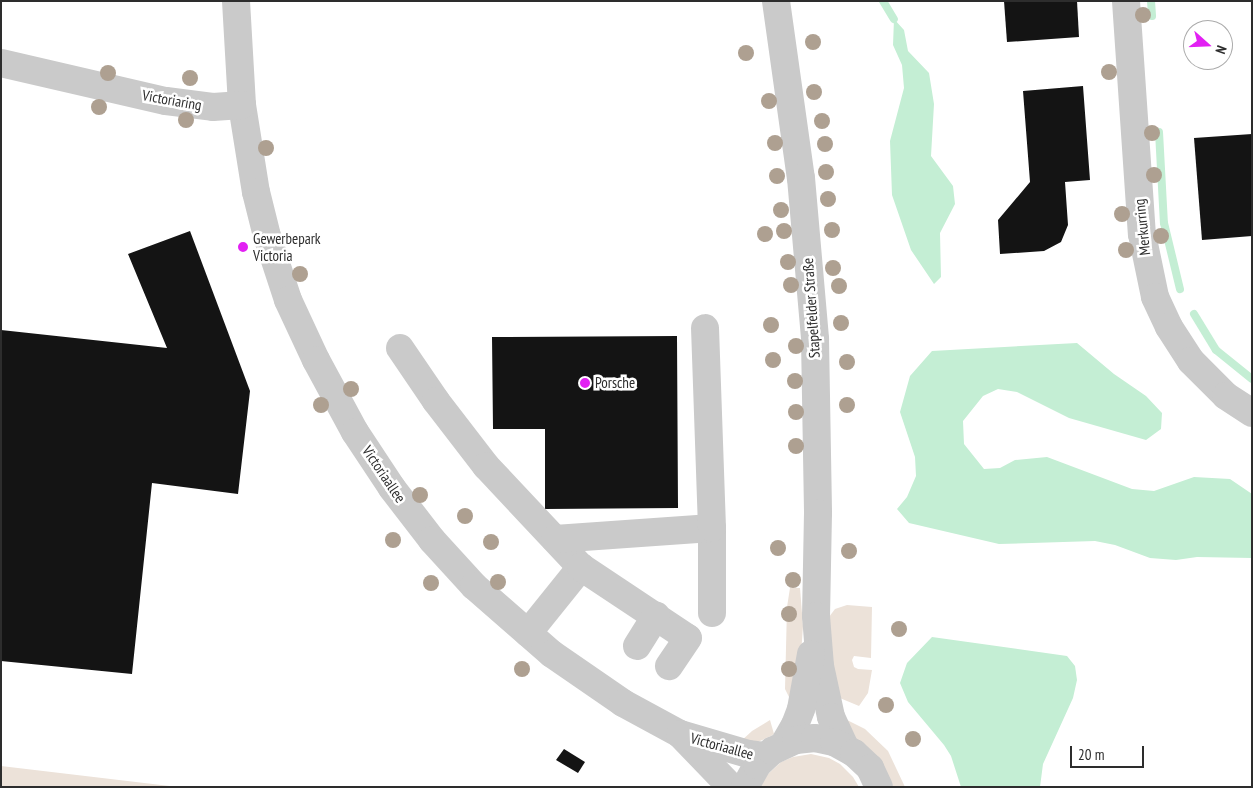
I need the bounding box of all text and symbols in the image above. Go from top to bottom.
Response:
north arrow [1183,20,1233,70]
text: N [1211,43,1231,56]
street label: Victoriaring [141,86,203,114]
street label: Merkurring [1130,198,1154,256]
place label: Gewerbepark Victoria [253,229,321,264]
marker: Gewerbepark Victoria [237,241,249,253]
street label: Stapelfelder Straße [799,257,823,359]
place label: Porsche [595,374,635,392]
marker: Porsche [579,377,591,389]
street label: Victoriaallee [358,442,410,506]
street label: Victoriaallee [688,729,756,763]
scale bar [1073,736,1147,768]
text: 20 m [1078,745,1104,764]

